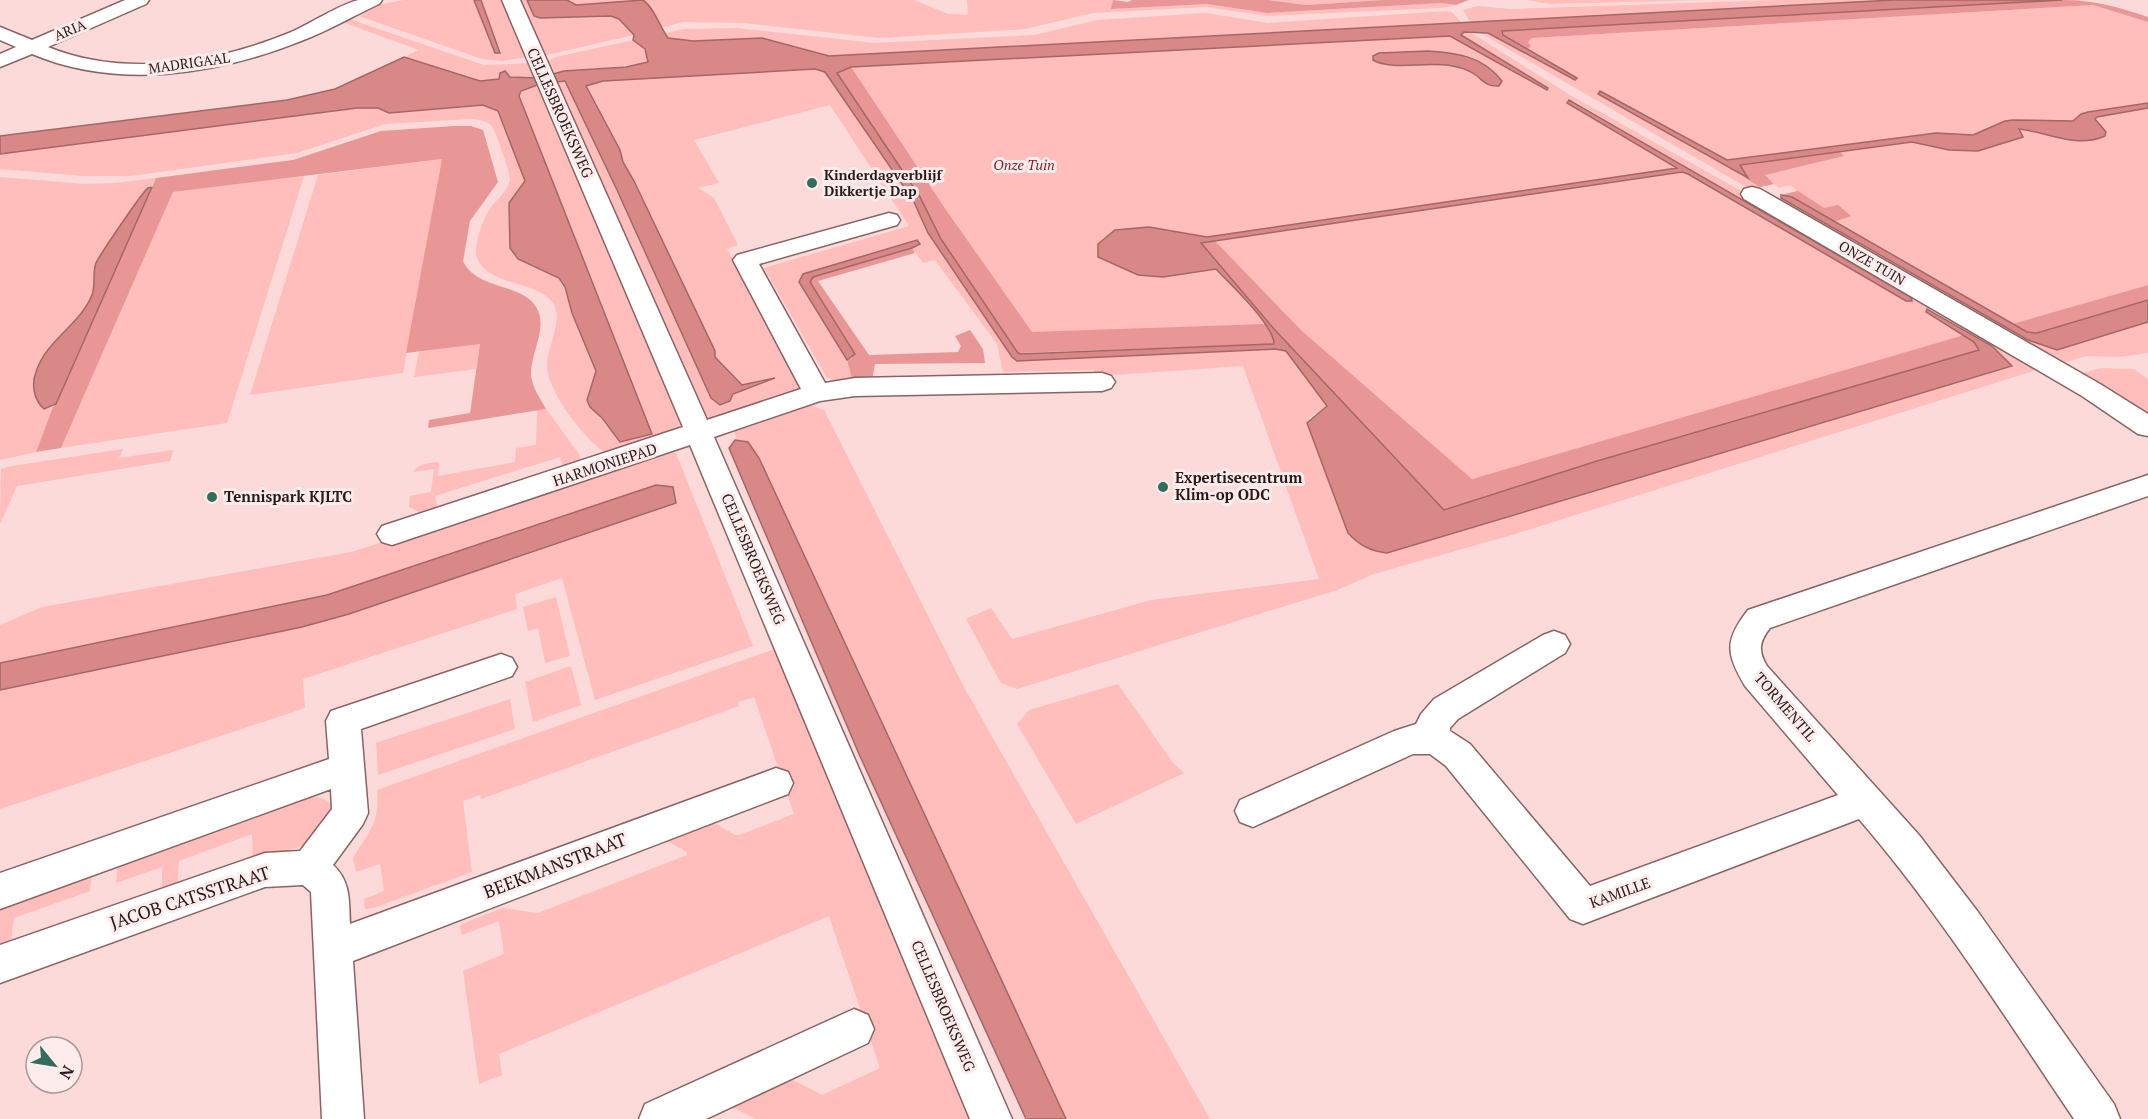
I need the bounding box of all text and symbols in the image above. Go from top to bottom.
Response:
street label: ARIA [51,14,89,45]
street label: CELLESBROEKSWEG [523,44,599,181]
street label: MADRIGAAL [147,47,231,78]
park label: Onze Tuin [993,155,1055,174]
place label: Kinderdagverblijf Dikkertje Dap [824,165,944,200]
marker: Kinderdagverblijf Dikkertje Dap [805,176,819,190]
street label: ONZE TUIN [1835,236,1909,289]
street label: HARMONIEPAD [550,438,659,490]
place label: Expertisecentrum Klim-op ODC [1175,467,1302,504]
marker: Expertisecentrum Klim-op ODC [1156,480,1170,494]
place label: Tennispark KJLTC [224,486,352,506]
marker: Tennispark KJLTC [205,490,219,504]
street label: CELLESBROEKSWEG [717,490,791,628]
street label: TORMENTIL [1750,668,1821,745]
street label: BEEKMANSTRAAT [480,827,630,903]
street label: JACOB CATSSTRAAT [107,860,273,934]
street label: KAMILLE [1587,872,1653,912]
street label: CELLESBROEKSWEG [907,937,981,1075]
north arrow [24,1035,84,1095]
text: N [54,1062,80,1083]

